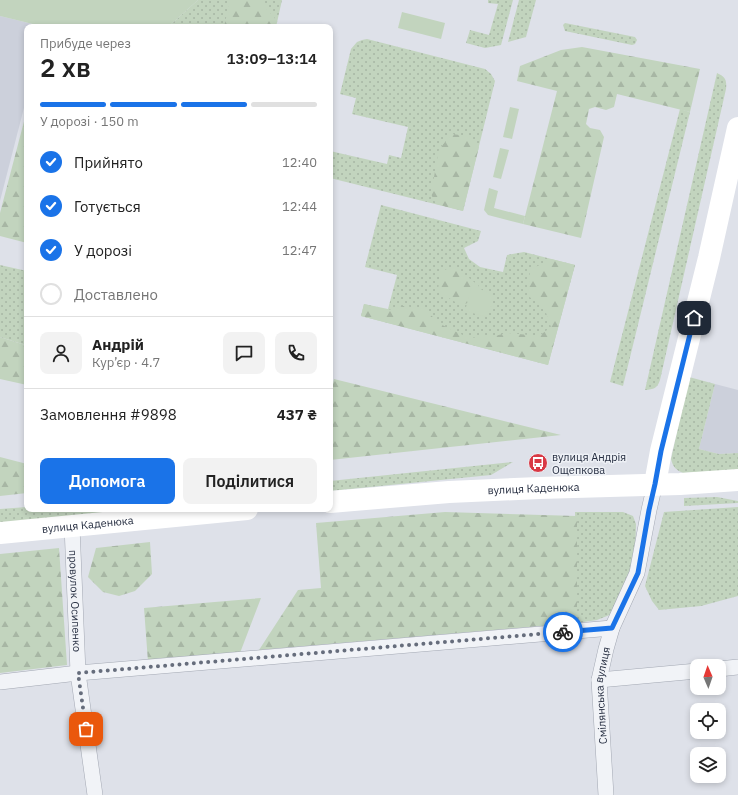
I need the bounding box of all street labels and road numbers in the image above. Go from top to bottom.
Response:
street label: вулиця Каденюка [487,480,580,497]
street label: вулиця Каденюка [41,513,134,536]
street label: провулок Осипенко [66,550,84,652]
street label: Смілянська вулиця [592,645,613,745]

